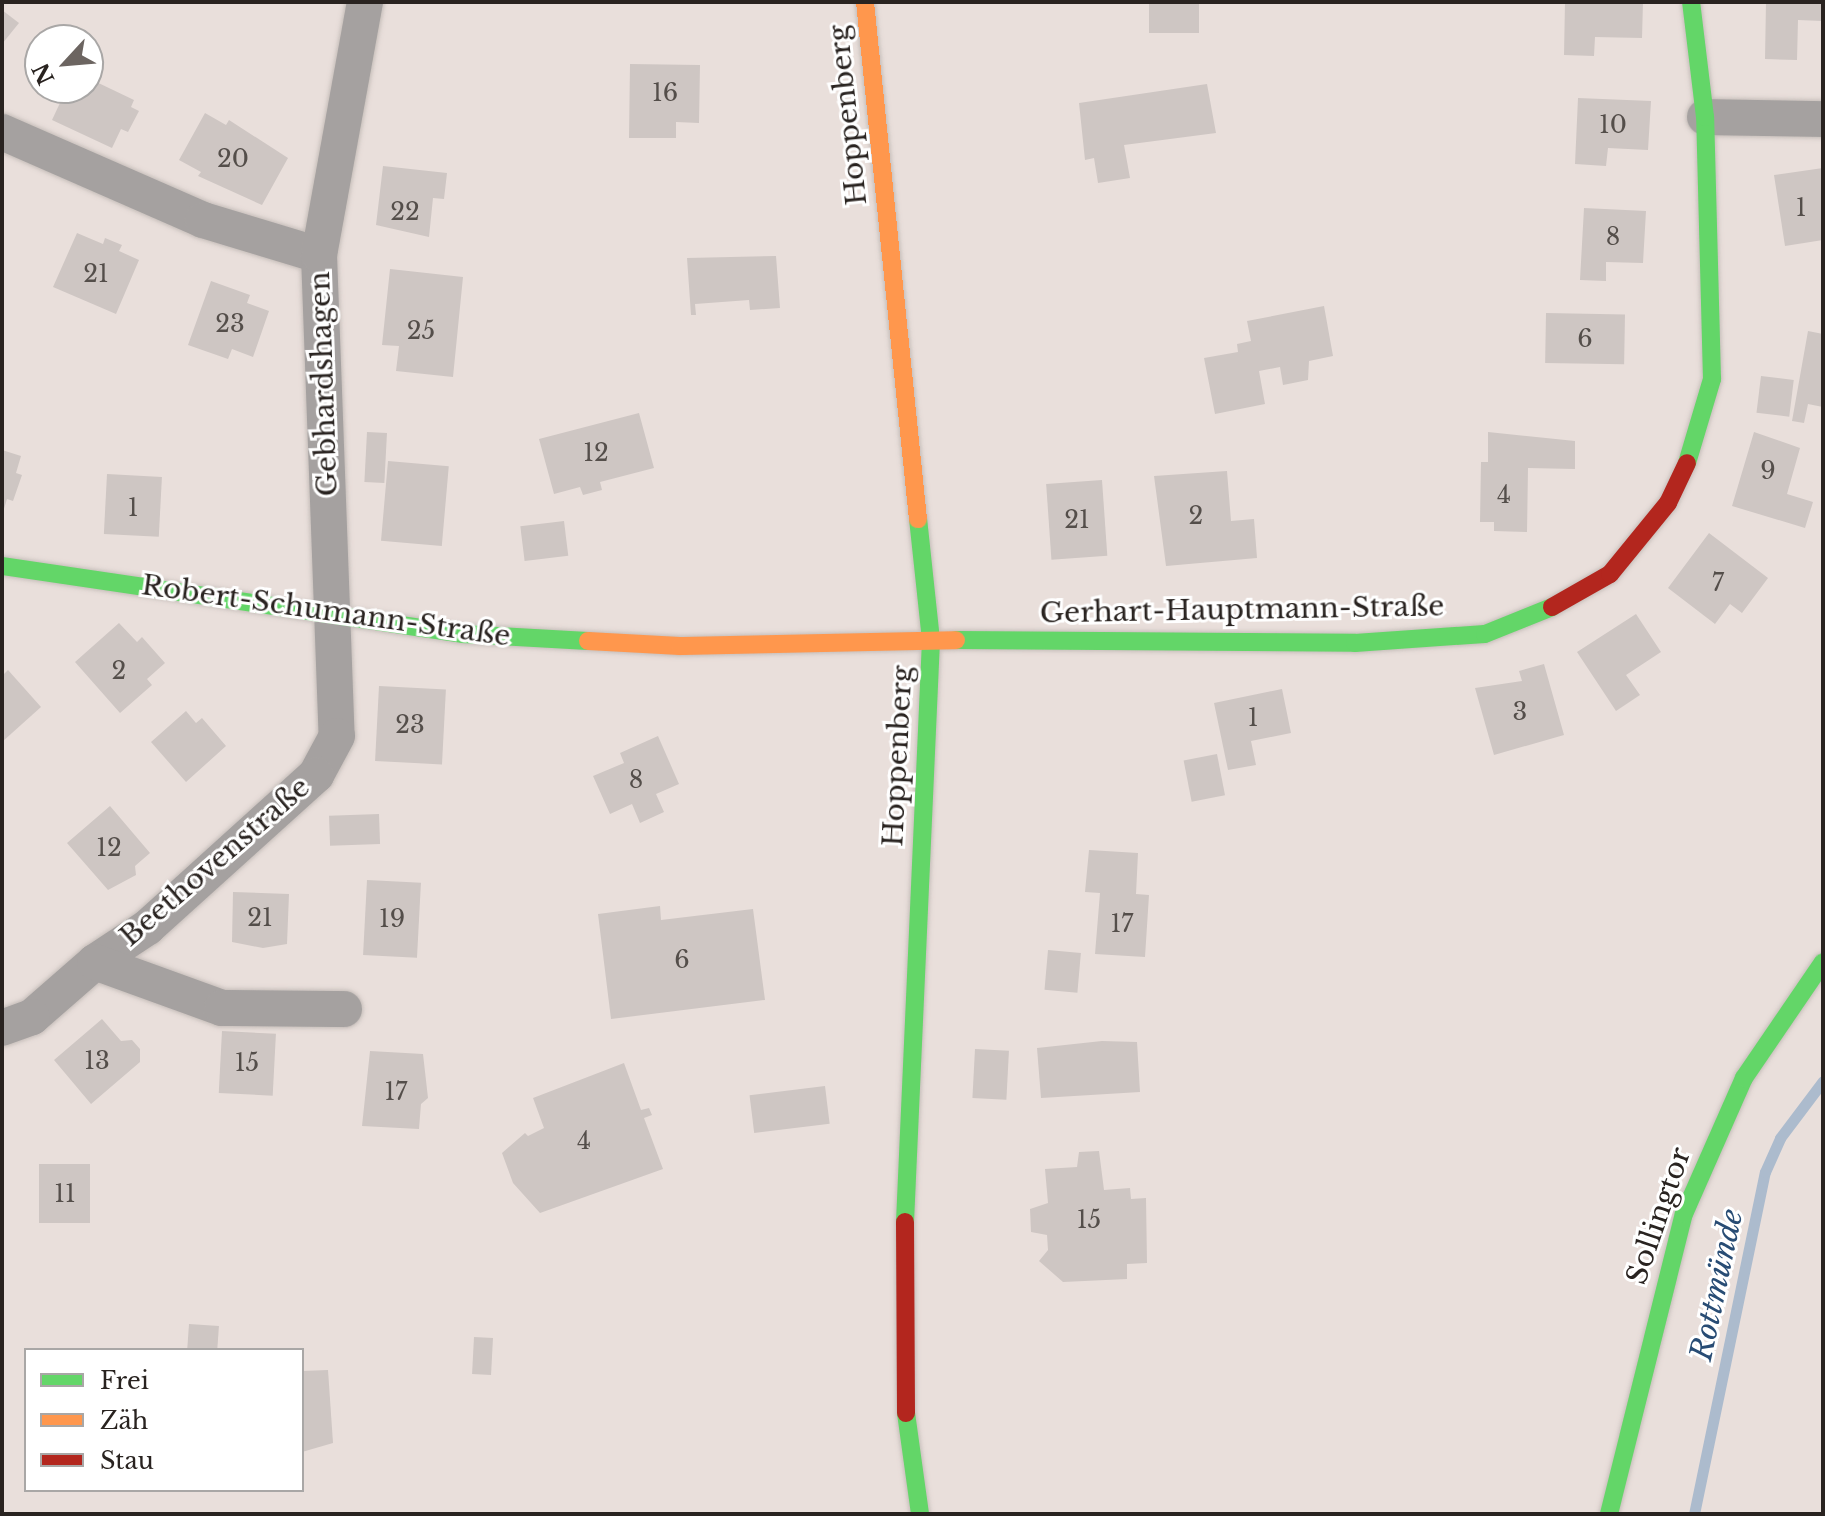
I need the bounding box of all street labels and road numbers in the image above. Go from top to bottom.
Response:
street label: Hoppenberg [822,23,874,207]
street label: Gebhardshagen [303,271,345,497]
street label: Robert-Schumann-Straße [139,568,513,654]
street label: Gerhart-Hauptmann-Straße [1039,590,1445,630]
street label: Hoppenberg [876,665,920,847]
street label: Beethovenstraße [113,770,317,954]
street label: Sollingtor [1620,1143,1698,1289]

